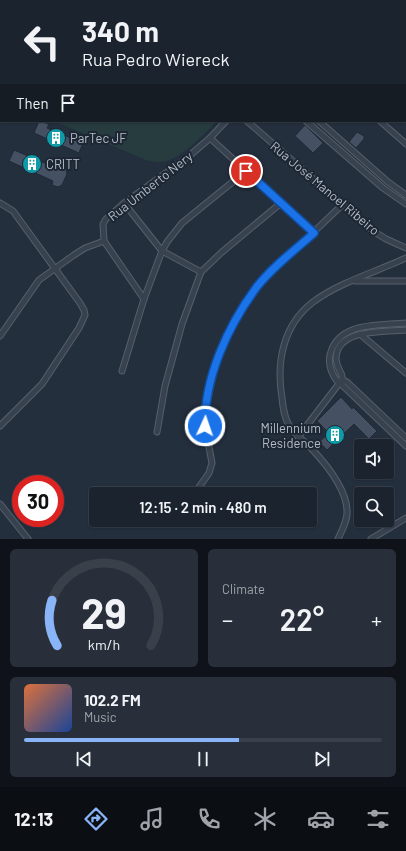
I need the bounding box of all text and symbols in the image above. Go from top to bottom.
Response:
text: 340 m [82,14,159,48]
icon: left [16,16,68,68]
text: Rua Pedro Wiereck [82,48,230,70]
icon: arrive [57,92,79,114]
text: Then [16,94,49,112]
building icon: ParTec JF [45,127,67,149]
place label: ParTec JF [70,130,127,146]
street label: Rua José Manoel Ribeiro [267,138,383,238]
street label: Rua Umberto Nery [104,148,196,224]
building icon: CRITT [21,153,43,175]
pin [229,154,263,188]
place label: CRITT [46,156,80,172]
icon: arrive [235,160,257,182]
position arrow [184,405,226,447]
place label: Millennium Residence [260,420,321,451]
building icon: Millennium Residence [324,424,346,446]
map controls [354,439,394,527]
button: sound [354,439,394,479]
speed limit sign: 30 [12,475,64,527]
button: search [354,487,394,527]
text: 12:15 · 2 min · 480 m [139,498,267,516]
text: Climate [222,581,265,597]
text: 29 [81,587,127,637]
text: 22° [280,601,324,637]
text: − [222,606,233,632]
text: + [371,606,382,632]
text: km/h [88,636,120,653]
text: 102.2 FM [84,691,141,709]
text: Music [84,709,117,725]
icon: previous [73,748,95,770]
icon: pause [192,748,214,770]
icon: next [311,748,333,770]
icon: directions [82,805,110,833]
icon: music [138,805,166,833]
icon: phone [195,805,223,833]
icon: climate [251,805,279,833]
icon: car [307,805,335,833]
icon: filters [364,805,392,833]
text: 12:13 [14,808,53,830]

